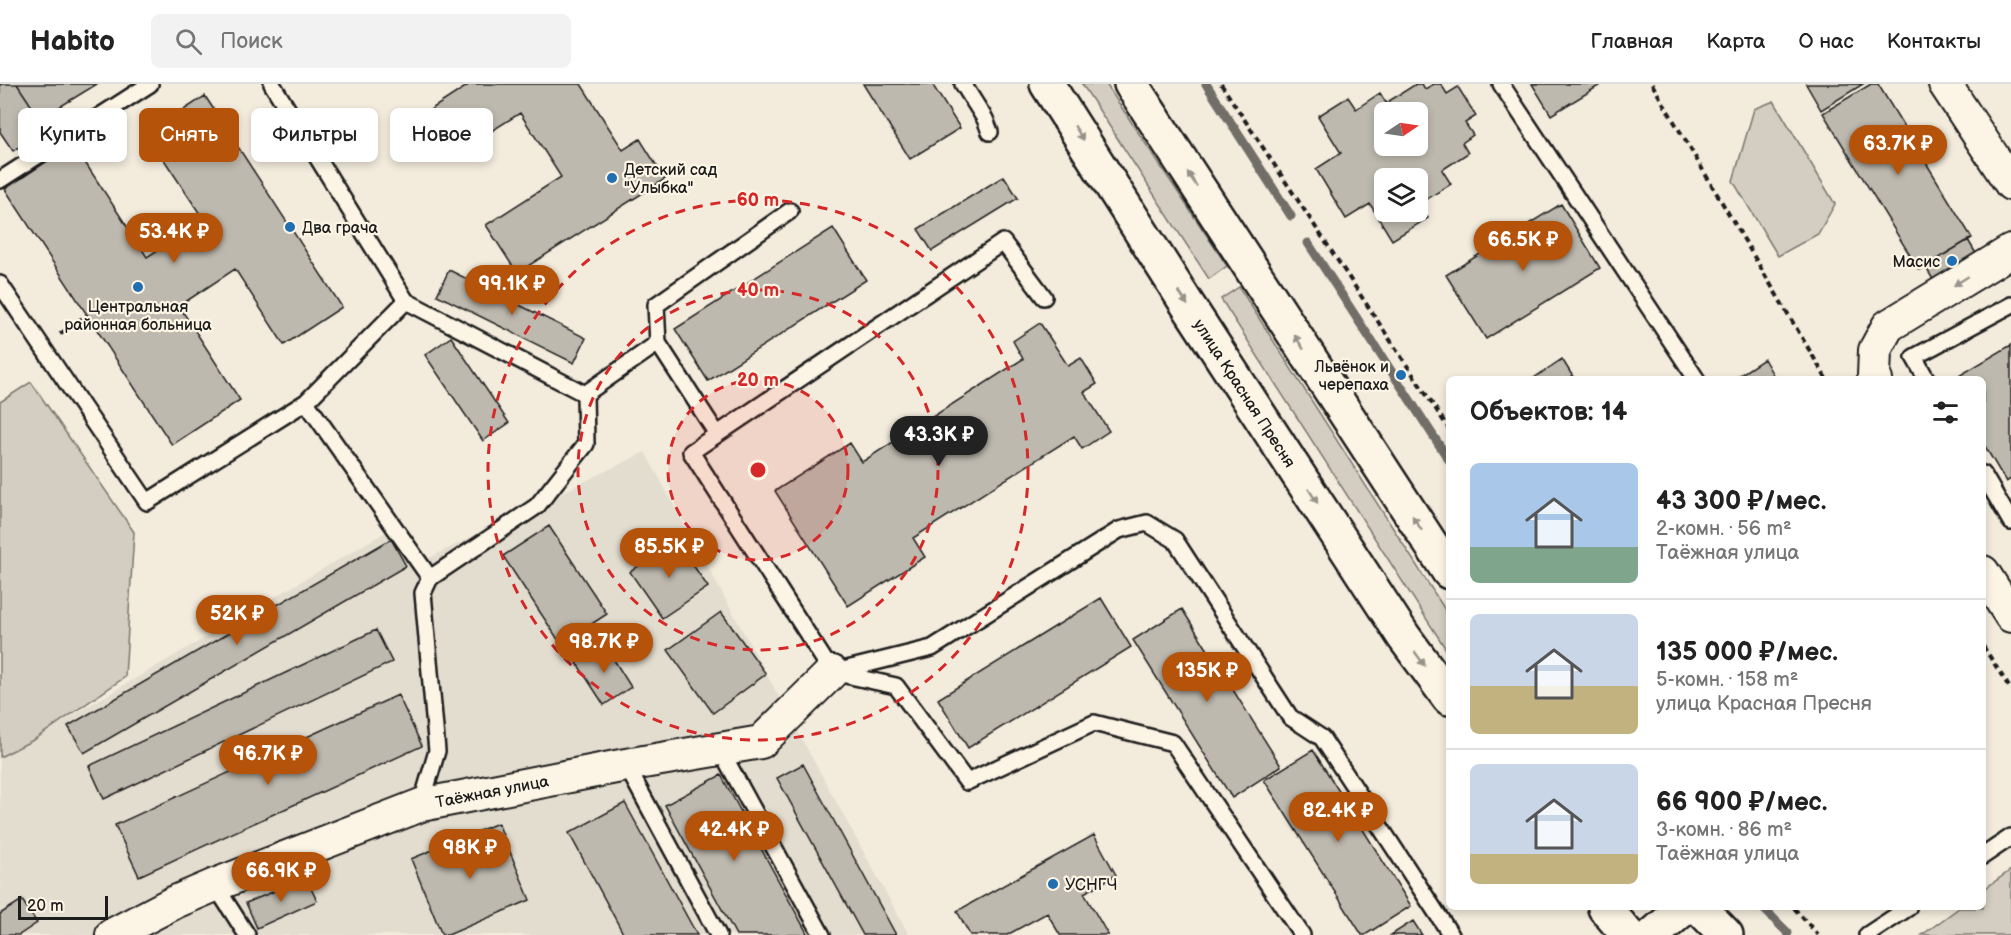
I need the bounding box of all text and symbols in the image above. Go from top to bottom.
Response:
search box [151,14,571,68]
text: Habito [30,25,115,58]
icon: search [172,25,205,58]
text: Поиск [220,28,283,55]
text: Главная [1590,29,1673,54]
text: Карта [1706,29,1765,54]
text: О нас [1798,29,1854,54]
text: Контакты [1887,29,1981,54]
north arrow [1374,102,1428,156]
map controls [1374,102,1428,222]
chip: Купить [18,108,127,162]
chip: Снять [139,108,239,162]
chip: Фильтры [251,108,378,162]
chip: Новое [390,108,493,162]
one-way arrow [1073,125,1084,142]
pin: 63.7K ₽ [1843,125,1953,176]
text: 63.7K ₽ [1863,132,1933,156]
place label: Детский сад "Улыбка" [624,161,717,198]
button: layers [1374,168,1428,222]
marker: Детский сад "Улыбка" [605,171,619,185]
one-way arrow [1187,171,1198,187]
text: 60 m [737,190,779,211]
pin: 53.4K ₽ [119,213,229,264]
place label: Два грача [302,219,378,238]
text: 53.4K ₽ [139,220,209,244]
marker: Два грача [283,220,297,234]
pin: 66.5K ₽ [1468,221,1578,272]
text: 66.5K ₽ [1488,228,1558,252]
place label: Масис [1893,253,1940,272]
marker: Масис [1945,254,1959,268]
pin: 99.1K ₽ [457,265,567,316]
text: 99.1K ₽ [479,272,545,296]
one-way arrow [1953,276,1969,287]
marker: Центральная районная больница [131,280,145,294]
text: 40 m [737,280,779,301]
one-way arrow [1178,290,1189,306]
place label: Центральная районная больница [64,298,212,335]
street label: улица Красная Пресня [1189,316,1299,471]
one-way arrow [1294,334,1305,350]
place label: Львёнок и черепаха [1314,358,1390,395]
marker: Львёнок и черепаха [1394,368,1408,382]
text: 20 m [737,370,779,391]
icon: filters [1929,396,1962,429]
text: Объектов: 14 [1470,397,1627,428]
pin: 43.3K ₽ [884,416,994,467]
text: 43.3K ₽ [904,423,974,447]
centre of rings [748,460,768,480]
text: 43 300 ₽/мес. [1656,486,1826,517]
icon: home [1518,487,1590,559]
one-way arrow [1307,488,1319,504]
one-way arrow [1412,515,1423,531]
text: 2-комн. · 56 m² [1656,517,1792,541]
pin: 85.5K ₽ [614,528,724,579]
text: 85.5K ₽ [634,535,704,559]
text: Таёжная улица [1656,541,1799,565]
pin: 52K ₽ [195,595,279,646]
text: 52K ₽ [210,602,264,626]
pin: 98.7K ₽ [549,623,659,674]
text: 98.7K ₽ [569,630,639,654]
text: 135 000 ₽/мес. [1656,637,1838,668]
icon: home [1518,638,1590,710]
one-way arrow [1414,651,1426,666]
pin: 135K ₽ [1158,652,1256,703]
text: 135K ₽ [1176,659,1238,683]
text: 5-комн. · 158 m² [1656,668,1798,692]
text: улица Красная Пресня [1656,692,1872,716]
pin: 96.7K ₽ [213,735,323,786]
text: 96.7K ₽ [233,742,303,766]
street label: Таёжная улица [434,772,551,813]
text: 66 900 ₽/мес. [1656,787,1827,818]
icon: home [1518,788,1590,860]
pin: 82.4K ₽ [1283,792,1393,843]
text: 82.4K ₽ [1303,799,1373,823]
pin: 42.4K ₽ [679,811,789,862]
text: 42.4K ₽ [699,818,769,842]
text: 3-комн. · 86 m² [1656,818,1792,842]
pin: 98K ₽ [428,829,512,880]
text: 98K ₽ [443,836,497,860]
text: Таёжная улица [1656,842,1799,866]
pin: 66.9K ₽ [226,852,336,903]
text: 66.9K ₽ [246,859,317,883]
place label: УСНГЧ [1065,876,1117,895]
marker: УСНГЧ [1046,877,1060,891]
scale bar [18,893,108,920]
text: 20 m [27,897,63,916]

